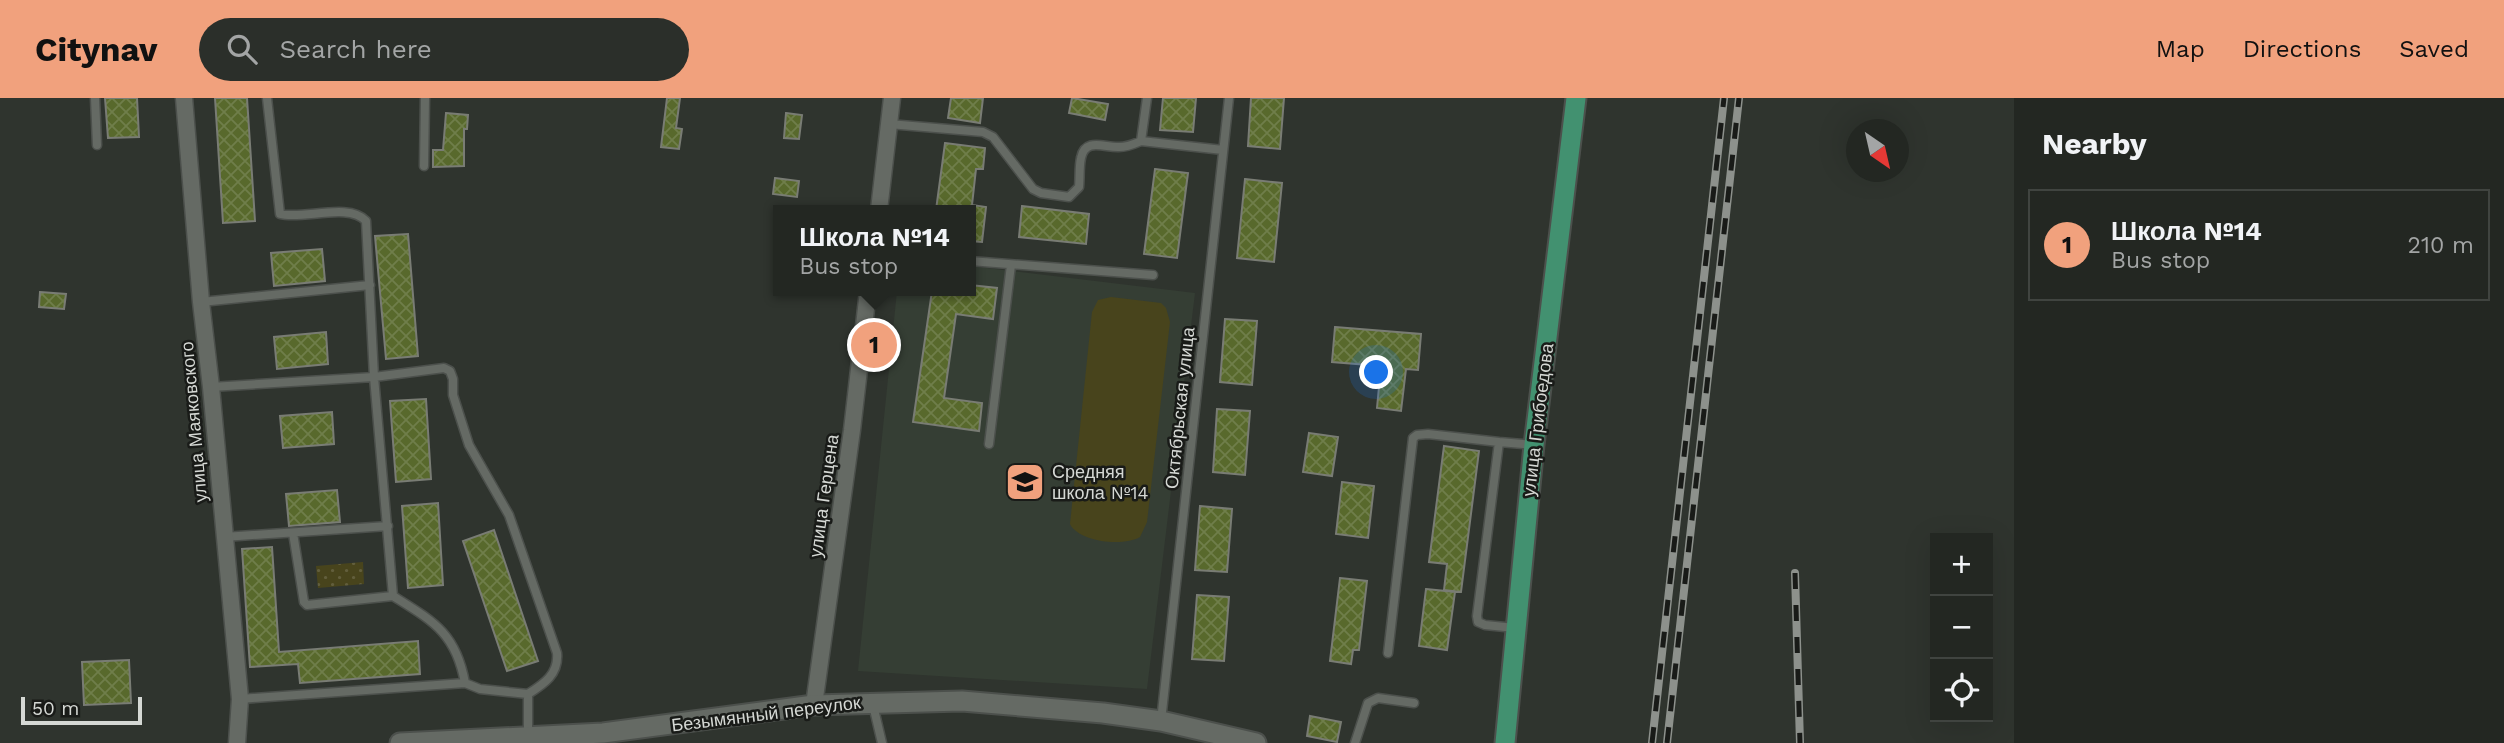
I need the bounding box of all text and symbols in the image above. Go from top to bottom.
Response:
search box [199,18,689,81]
text: Citynav [35,30,157,69]
icon: search [223,30,261,68]
text: Search here [279,34,432,64]
text: Map [2156,35,2205,63]
text: Directions [2243,35,2361,63]
text: Saved [2399,35,2469,63]
north arrow [1846,119,1909,182]
text: Nearby [2042,126,2147,161]
popup [773,205,976,296]
text: Школа №14 [2111,216,2262,246]
text: Школа №14 [799,222,950,252]
text: 1 [2062,232,2072,259]
text: 210 m [2408,232,2474,259]
text: Bus stop [2111,247,2210,274]
text: Bus stop [799,253,898,280]
pin: 1 [851,319,897,371]
street label: Октябрьская улица [1161,325,1199,490]
street label: улица Маяковского [176,341,211,503]
street label: улица Грибоедова [1518,341,1557,498]
your location [1359,355,1393,389]
street label: улица Герцена [804,432,843,559]
school or university icon: Средняя школа №14 [1004,461,1046,503]
place label: Средняя школа №14 [1052,461,1149,503]
map controls [1930,533,1993,722]
button: + [1930,533,1993,596]
button: − [1930,596,1993,659]
button: locate [1930,659,1993,722]
street label: Безымянный переулок [670,691,862,736]
scale bar [21,694,142,726]
text: 50 m [32,697,79,720]

